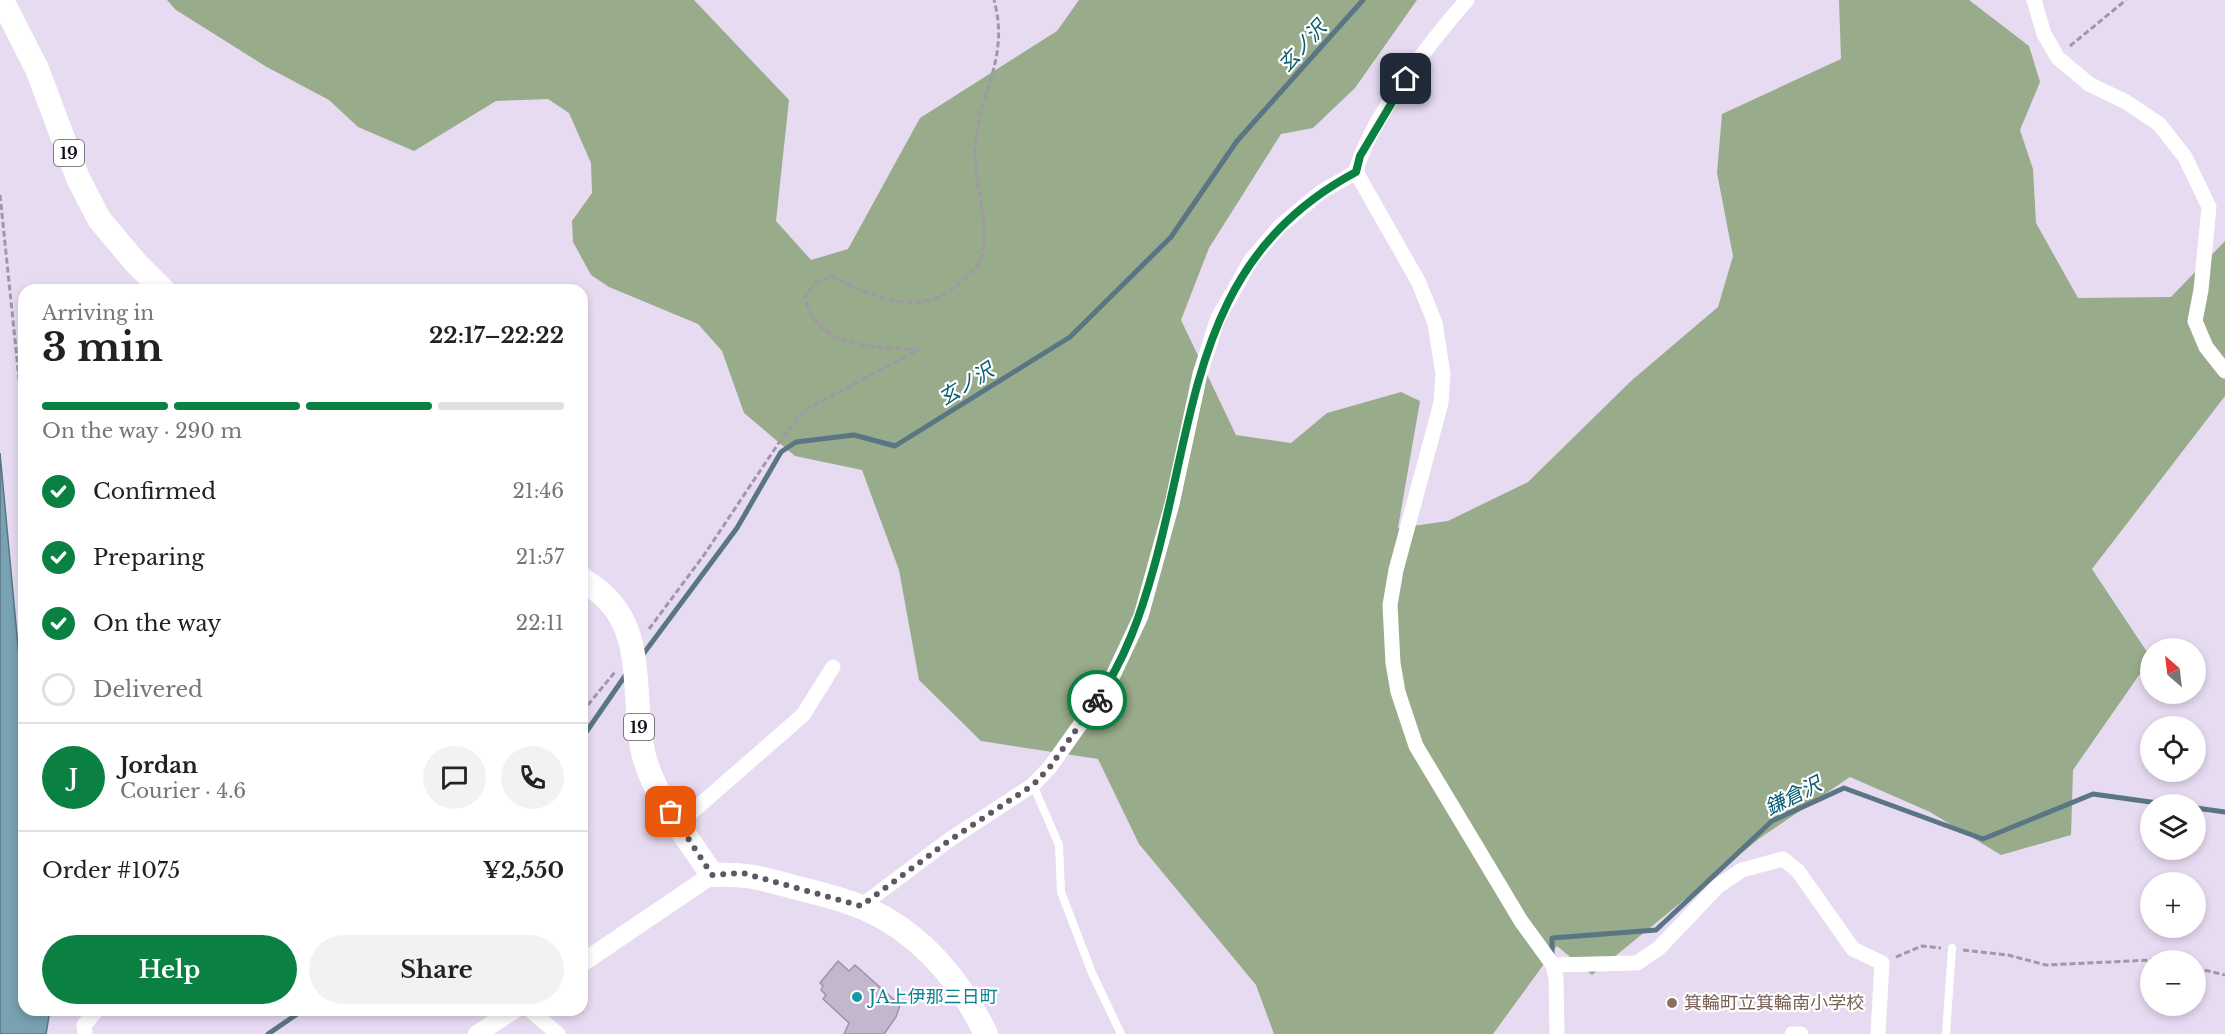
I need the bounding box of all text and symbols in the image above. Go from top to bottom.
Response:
water label: 玄ノ沢 [1273,13,1333,76]
pin [1380,53,1431,104]
icon: home [1389,62,1422,95]
road number: 19 [54,140,84,166]
text: Arriving in [42,301,154,325]
text: 22:17–22:22 [429,322,564,349]
text: 3 min [42,323,163,372]
water label: 玄ノ沢 [934,356,1000,410]
text: On the way · 290 m [42,419,242,443]
icon: check [42,475,75,508]
text: Confirmed [93,478,216,505]
text: 21:46 [513,479,564,503]
icon: check [42,541,75,574]
text: Preparing [93,544,204,571]
text: 21:57 [516,545,564,569]
icon: check [42,607,75,640]
text: On the way [93,610,221,637]
text: 22:11 [516,611,564,635]
north arrow [2140,638,2206,704]
map controls [2140,638,2206,1016]
courier [1067,670,1127,730]
text: Delivered [93,676,203,703]
icon: bike [1081,684,1114,717]
road number: 19 [624,714,654,740]
button: locate [2140,716,2206,782]
button: chat [423,746,486,809]
button: phone [501,746,564,809]
text: Jordan [120,752,198,779]
text: J [69,764,78,791]
water label: 鎌倉沢 [1761,770,1828,820]
text: Courier · 4.6 [120,779,246,803]
pin [645,786,696,837]
button: layers [2140,794,2206,860]
icon: bag [654,795,687,828]
text: Order #1075 [42,857,180,884]
text: ¥2,550 [482,857,564,884]
button: + [2140,872,2206,938]
button: Help [42,935,297,1004]
button: Share [309,935,564,1004]
button: − [2140,950,2206,1016]
place label: JA上伊那三日町 [867,986,998,1008]
marker: JA上伊那三日町 [850,990,864,1004]
place label: 箕輪町立箕輪南小学校 [1684,992,1864,1014]
marker: 箕輪町立箕輪南小学校 [1665,996,1679,1010]

